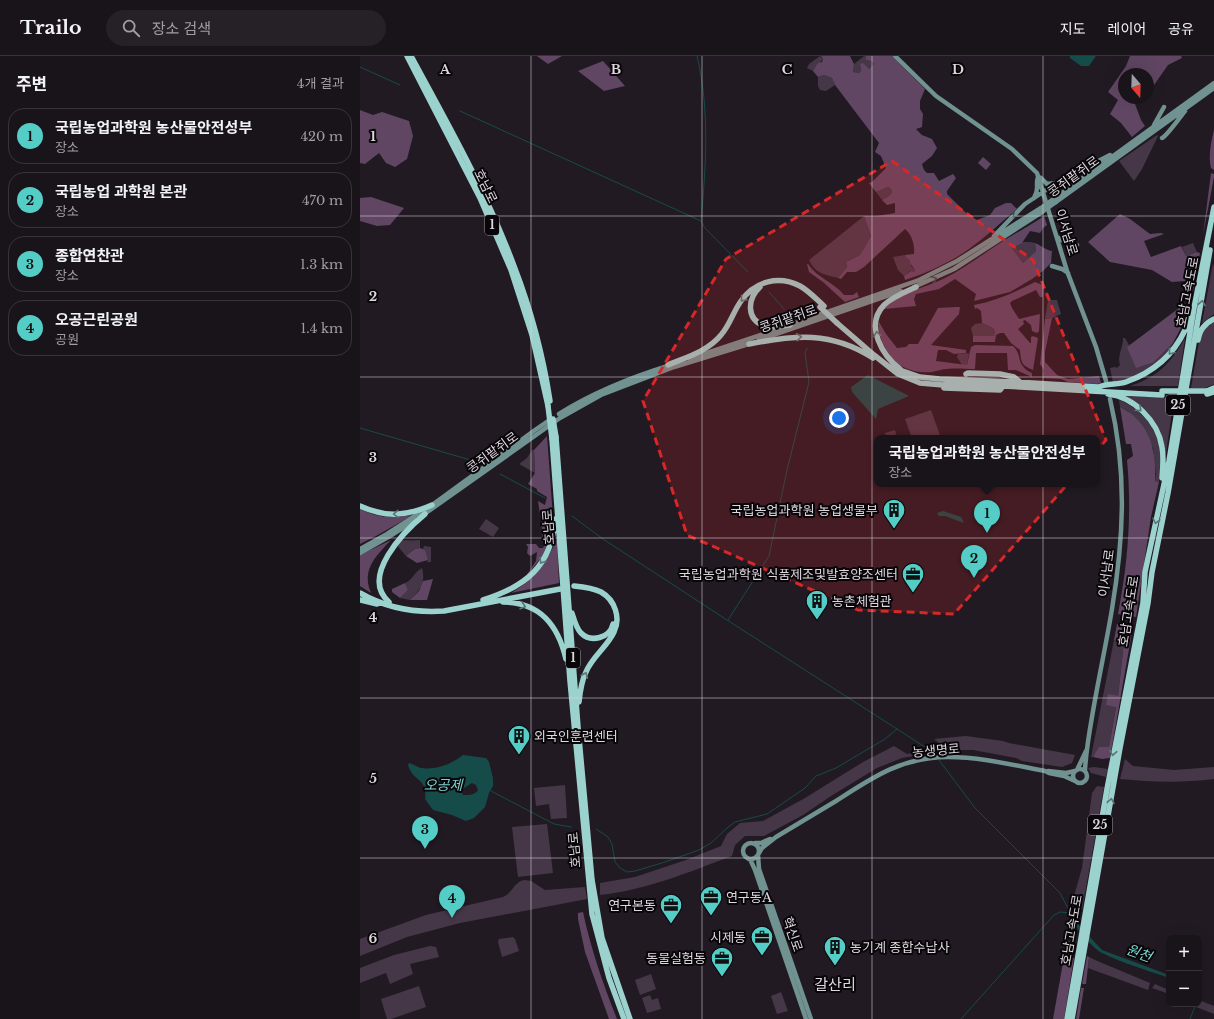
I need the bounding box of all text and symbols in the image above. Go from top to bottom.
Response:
search box [106,10,386,46]
text: Trailo [20,16,82,39]
icon: search [120,17,142,39]
text: 장소 검색 [152,19,211,38]
text: 지도 [1060,20,1086,38]
text: 레이어 [1108,20,1146,38]
text: 공유 [1168,20,1194,38]
text: A [439,61,451,78]
text: B [611,61,621,78]
text: C [782,61,793,78]
text: D [952,61,964,78]
north arrow [1118,68,1154,104]
text: 주변 [16,74,47,95]
text: 4개 결과 [297,75,344,92]
text: 국립농업과학원 농산물안전성부 [55,118,252,137]
text: 1 [27,128,33,145]
text: 420 m [300,128,343,145]
text: 1 [370,128,376,145]
text: 장소 [55,139,79,156]
street label: 콩쥐팥쥐로 [1044,152,1103,201]
street label: 호남로 [470,166,501,206]
text: 국립농업 과학원 본관 [55,182,187,201]
text: 2 [26,192,34,209]
text: 470 m [302,192,343,209]
text: 장소 [55,203,79,220]
street label: 이서남로 [1051,207,1082,258]
one-way arrow [1012,210,1019,218]
road number: 1 [485,215,499,235]
text: 종합연찬관 [55,246,124,265]
street label: 호남고속도로 [1172,255,1203,329]
text: 3 [26,256,34,273]
text: 1.3 km [300,256,343,273]
text: 장소 [55,267,79,284]
one-way arrow [929,276,937,284]
text: 2 [369,288,377,305]
one-way arrow [741,294,748,301]
one-way arrow [1197,300,1205,306]
street label: 콩쥐팥쥐로 [757,301,819,336]
text: 오공근린공원 [55,310,138,329]
text: 4 [26,320,34,337]
text: 1.4 km [300,320,343,337]
text: 공원 [55,331,79,348]
one-way arrow [873,331,882,338]
one-way arrow [796,332,802,341]
one-way arrow [1169,348,1176,355]
road number: 25 [1166,395,1190,415]
one-way arrow [1134,404,1142,411]
your location [829,408,849,428]
street label: 콩쥐팥쥐로 [463,428,522,477]
popup [874,435,1100,487]
text: 국립농업과학원 농산물안전성부 [888,443,1086,462]
text: 3 [369,449,377,466]
text: 장소 [888,464,912,481]
building icon: 국립농업과학원 농업생물부 [881,497,907,530]
pin: 1 [974,500,1000,533]
place label: 국립농업과학원 농업생물부 [731,502,878,519]
street label: 호남로 [539,508,558,545]
one-way arrow [393,509,399,518]
one-way arrow [1152,517,1160,524]
pin: 2 [961,545,987,578]
street label: 이서남로 [1095,548,1118,598]
one-way arrow [540,557,547,564]
office icon: 국립농업과학원 식품제조및발효양조센터 [900,561,926,594]
place label: 국립농업과학원 식품제조및발효양조센터 [679,566,898,583]
street label: 호남고속도로 [1114,574,1143,648]
building icon: 농촌체험관 [804,588,830,621]
place label: 농촌체험관 [832,593,892,610]
one-way arrow [520,601,527,610]
text: 4 [369,609,378,626]
road number: 1 [566,648,580,668]
one-way arrow [580,671,588,679]
building icon: 외국인훈련센터 [506,723,532,756]
place label: 외국인훈련센터 [534,728,618,745]
street label: 농생명로 [911,740,961,761]
one-way arrow [1110,750,1118,756]
text: 5 [369,770,377,787]
water label: 오공제 [424,776,464,794]
one-way arrow [1106,798,1115,805]
road number: 25 [1088,815,1112,835]
pin: 3 [412,816,438,849]
street label: 호남로 [564,831,585,869]
office icon: 연구동A [698,884,724,917]
pin: 4 [439,885,465,918]
place label: 연구동A [726,889,773,906]
office icon: 연구본동 [658,892,684,925]
street label: 호남고속도로 [1057,893,1086,967]
place label: 연구본동 [608,897,656,914]
street label: 혁신로 [779,914,806,954]
office icon: 시제동 [749,924,775,957]
place label: 시제동 [710,929,746,946]
text: 6 [369,930,378,947]
building icon: 농기계 종합수납사 [822,934,848,967]
map controls [1166,935,1202,1007]
button: + [1166,935,1202,971]
place label: 농기계 종합수납사 [850,939,949,956]
water label: 원천 [1124,940,1155,966]
office icon: 동물실험동 [709,945,735,978]
place label: 동물실험동 [646,950,706,967]
button: − [1166,971,1202,1007]
district label: 갈산리 [814,975,856,994]

